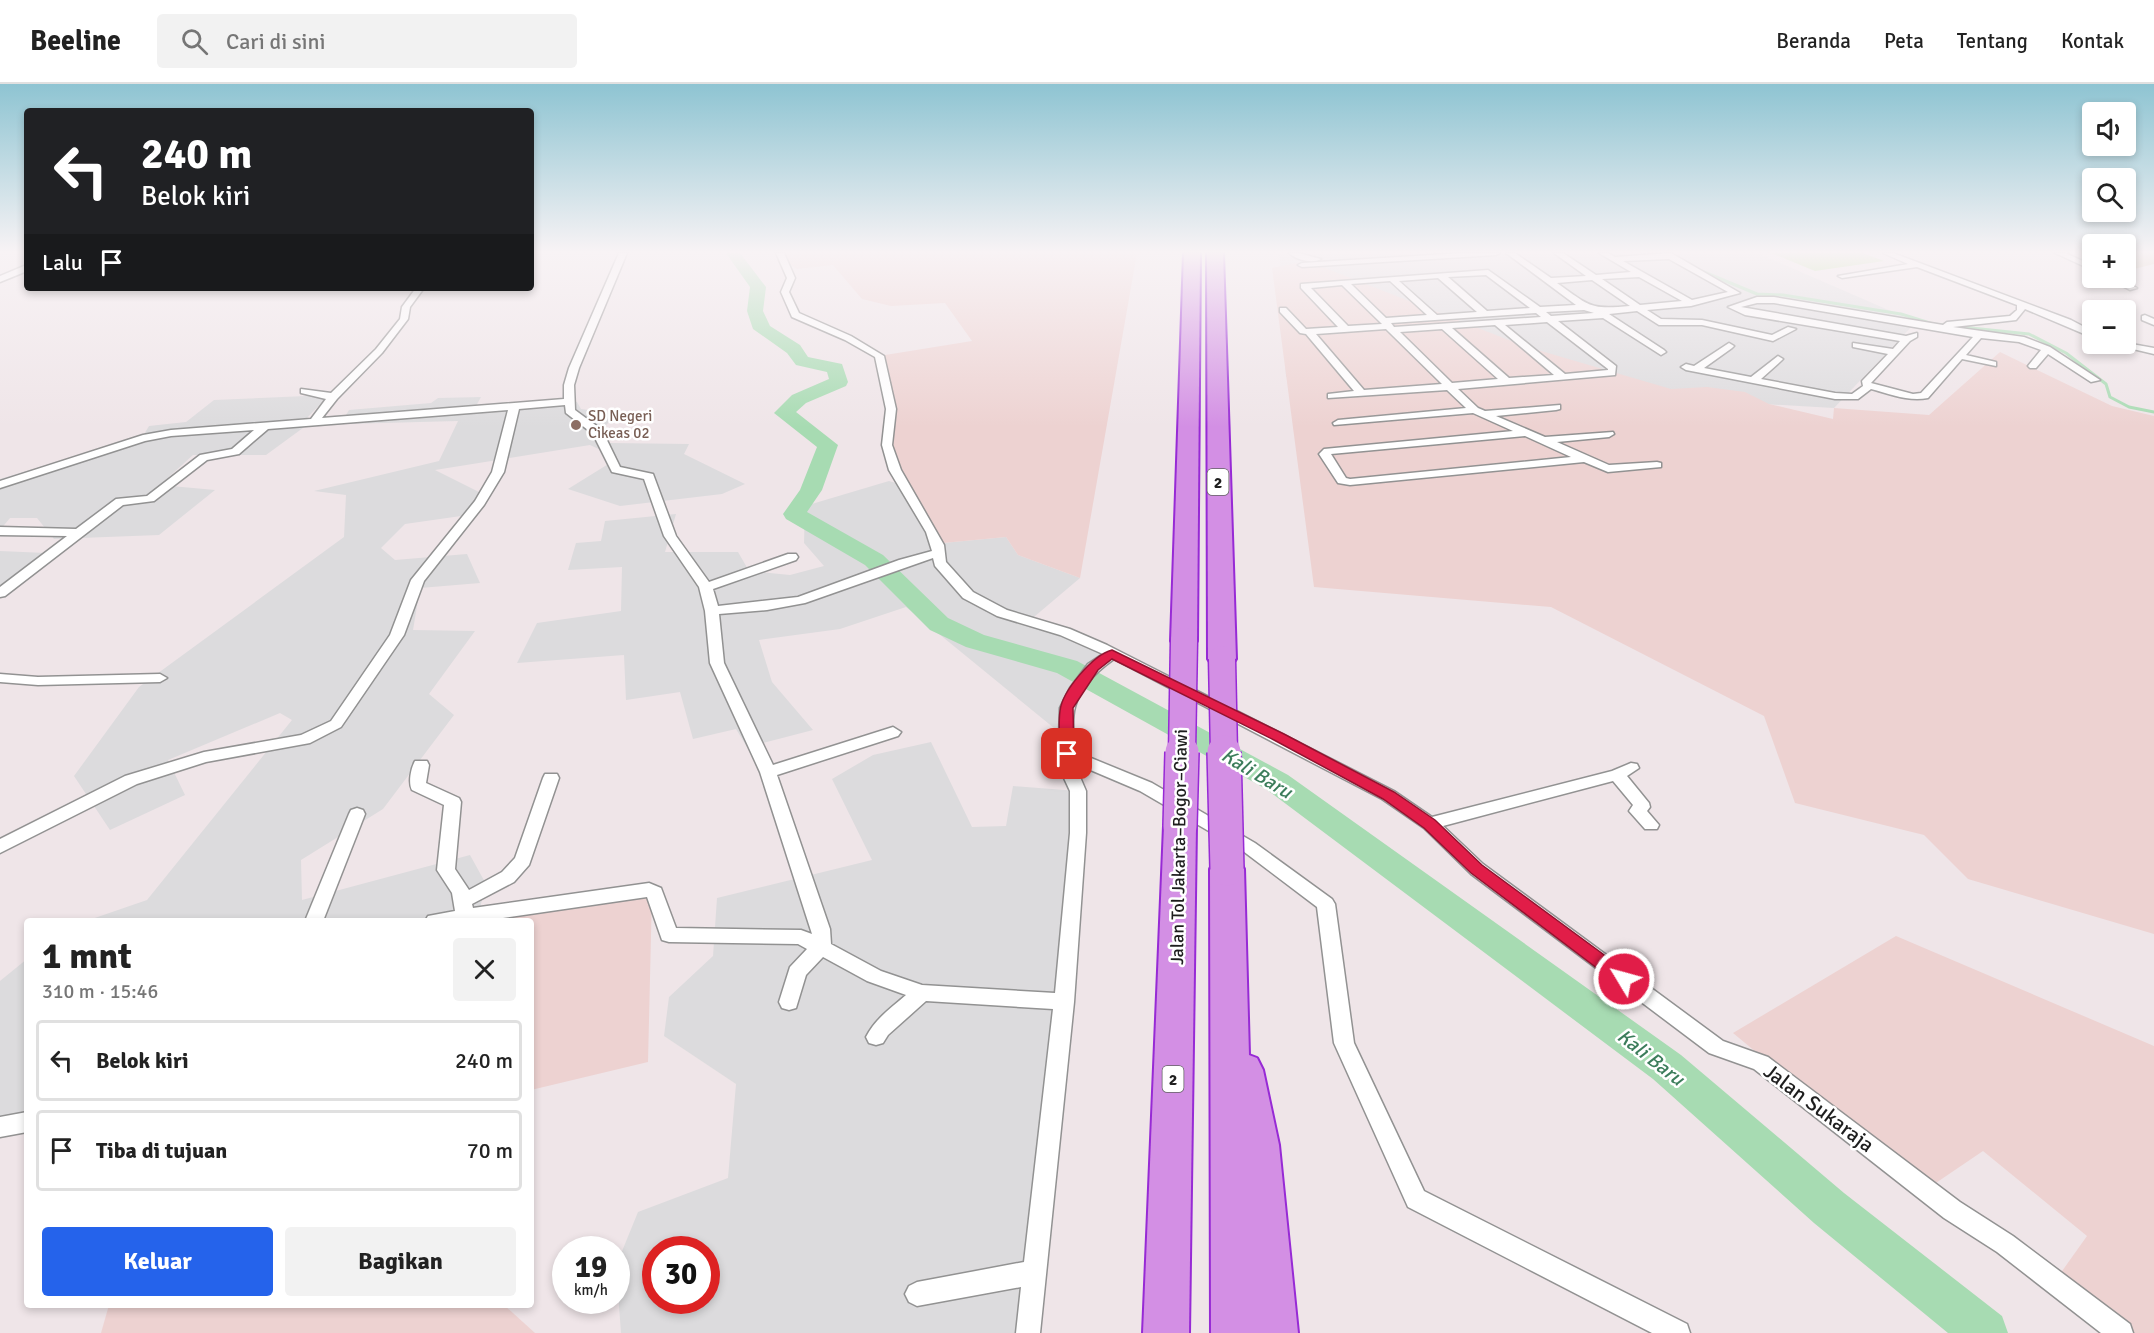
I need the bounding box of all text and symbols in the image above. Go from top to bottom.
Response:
search box [157,14,577,68]
text: Beeline [30,24,121,58]
icon: search [178,25,211,58]
text: Cari di sini [226,28,326,55]
text: Beranda [1776,28,1851,54]
text: Peta [1884,28,1924,54]
text: Tentang [1957,28,2028,54]
text: Kontak [2061,28,2124,54]
map controls [2082,102,2136,354]
button: sound [2082,102,2136,156]
text: 240 m [141,129,252,180]
icon: left [42,132,120,210]
button: search [2082,168,2136,222]
text: Belok kiri [141,180,250,213]
button: + [2082,234,2136,288]
icon: arrive [95,246,128,279]
text: Lalu [42,249,83,276]
button: − [2082,300,2136,354]
place label: SD Negeri Cikeas 02 [588,407,652,442]
marker: SD Negeri Cikeas 02 [569,418,583,432]
road number: 2 [1208,469,1228,495]
pin [1041,728,1092,779]
street label: Jalan Tol Jakarta–Bogor–Ciawi [1166,729,1192,965]
icon: arrive [1050,737,1083,770]
water label: Kali Baru [1217,743,1298,805]
text: 1 mnt [42,934,132,979]
button: close [453,938,516,1001]
position arrow [1592,947,1656,1011]
text: 310 m · 15:46 [42,979,158,1004]
water label: Kali Baru [1612,1023,1690,1092]
icon: left [45,1044,78,1077]
text: Belok kiri [96,1047,189,1074]
text: 240 m [455,1047,513,1074]
street label: Jalan Sukaraja [1759,1058,1879,1158]
road number: 2 [1162,1066,1184,1092]
icon: arrive [45,1134,78,1167]
text: Tiba di tujuan [96,1137,227,1164]
text: 70 m [467,1137,513,1164]
button: Keluar [42,1227,273,1296]
button: Bagikan [285,1227,516,1296]
speed limit sign: 30 [642,1236,720,1314]
text: 19 [575,1249,607,1286]
text: km/h [574,1281,608,1299]

